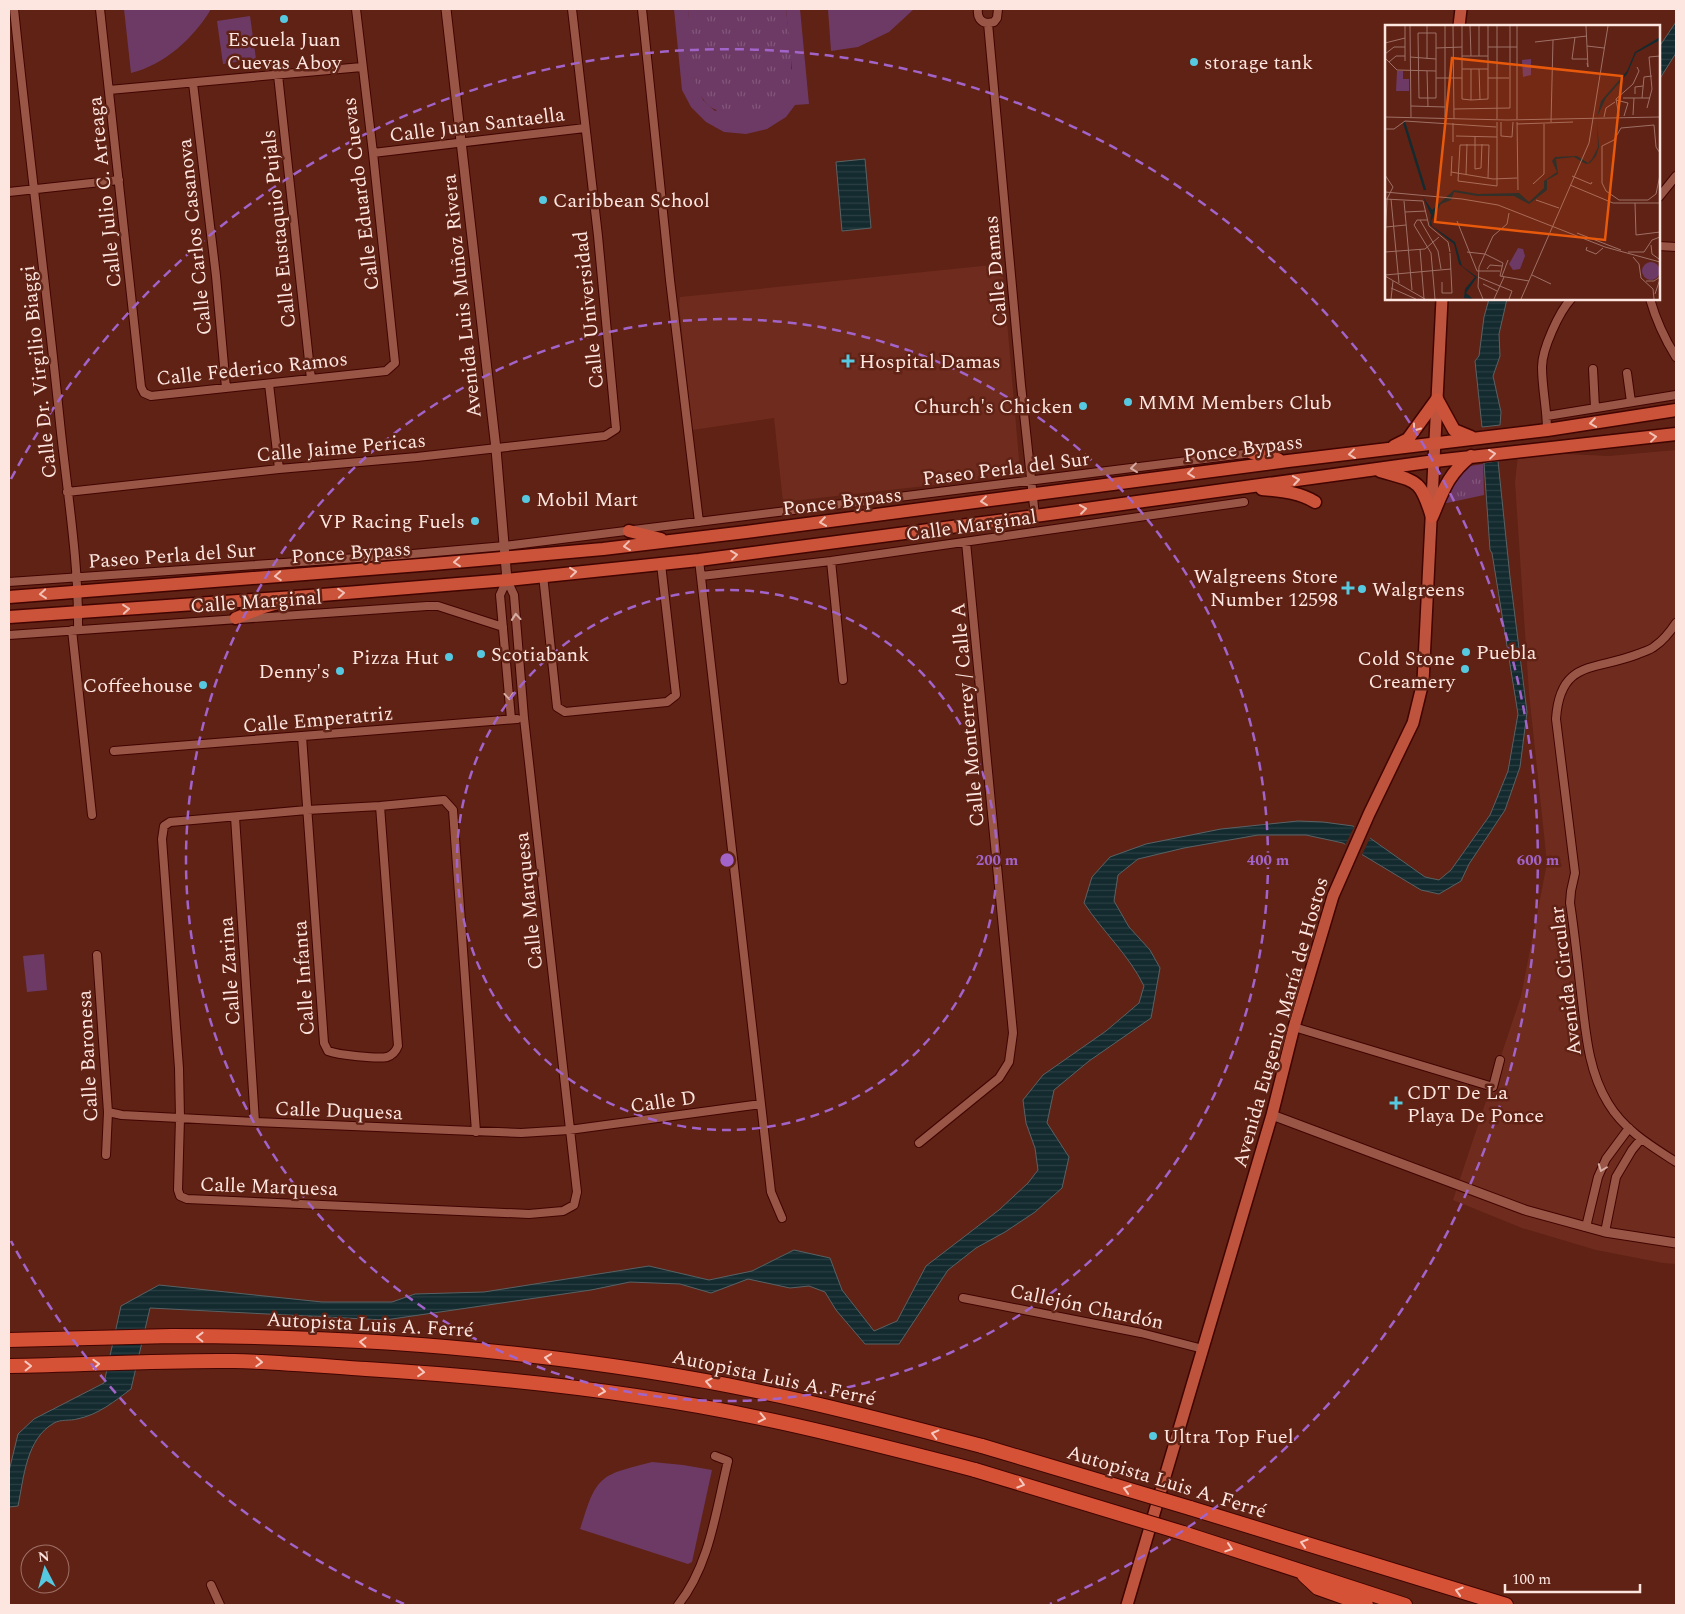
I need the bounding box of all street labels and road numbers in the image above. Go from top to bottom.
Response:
street label: Calle Julio C. Arteaga [80,95,130,289]
street label: Calle Eduardo Cuevas [334,96,388,292]
street label: Calle Juan Santaella [388,99,567,151]
street label: Calle Eustaquio Pujals [254,128,304,329]
street label: Calle Carlos Casanova [170,137,220,337]
street label: Avenida Luis Muñoz Rivera [434,172,490,419]
street label: Calle Damas [976,214,1016,328]
street label: Calle Universidad [566,230,612,390]
street label: Calle Dr. Virgilio Biaggi [13,264,65,480]
street label: Calle Federico Ramos [155,344,349,394]
street label: Calle Jaime Pericas [255,426,427,470]
street label: Ponce Bypass [1182,427,1305,471]
street label: Paseo Perla del Sur [921,444,1092,494]
street label: Ponce Bypass [781,480,904,524]
street label: Calle Marginal [904,502,1038,550]
street label: Ponce Bypass [290,534,412,572]
street label: Paseo Perla del Sur [87,535,257,577]
street label: Calle Marginal [189,582,323,622]
street label: Calle Monterrey / Calle A [943,602,993,828]
street label: Calle Emperatriz [242,698,395,742]
street label: Calle Marquesa [507,830,551,971]
street label: Avenida Eugenio María de Hostos [1225,873,1337,1171]
street label: Avenida Circular [1542,904,1590,1057]
street label: Calle Zarina [211,915,249,1026]
street label: Calle Infanta [285,919,323,1036]
street label: Calle Baronesa [70,989,106,1123]
street label: Calle D [628,1083,698,1121]
street label: Calle Duquesa [275,1094,404,1128]
street label: Calle Marquesa [199,1170,339,1204]
street label: Callejón Chardón [1007,1276,1167,1338]
street label: Autopista Luis A. Ferré [266,1305,475,1345]
street label: Autopista Luis A. Ferré [669,1342,879,1414]
street label: Autopista Luis A. Ferré [1063,1437,1271,1527]

